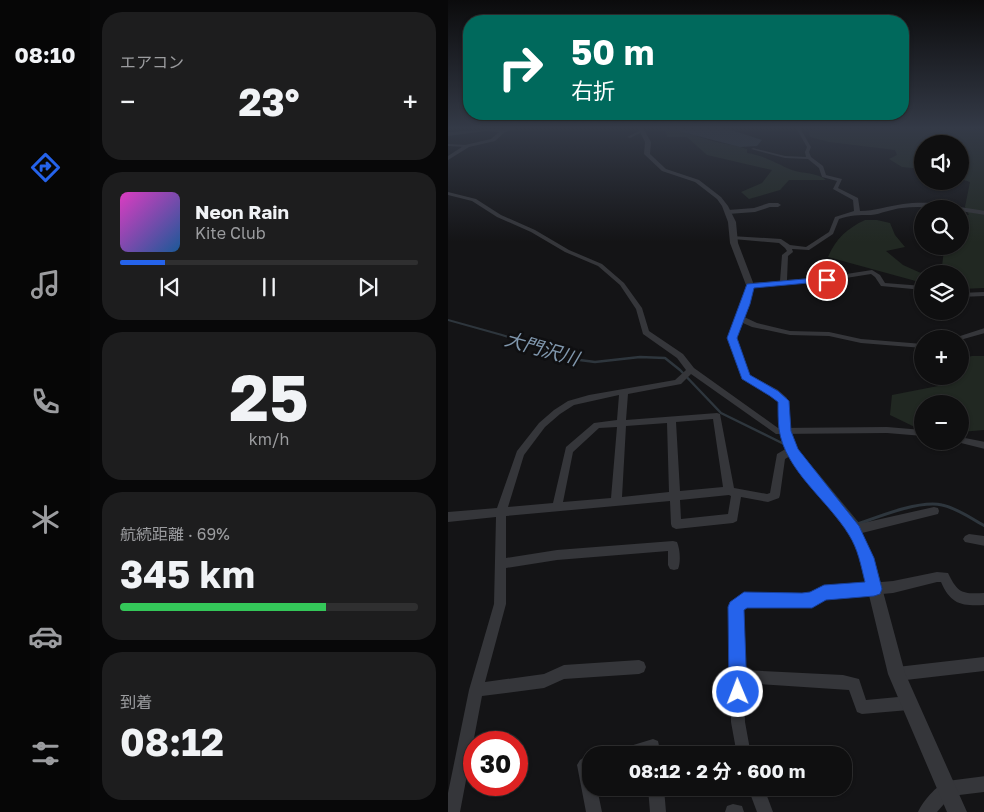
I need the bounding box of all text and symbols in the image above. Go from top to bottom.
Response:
text: 50 m [571,31,654,73]
icon: right [488,35,553,100]
text: 08:10 [14,41,76,68]
text: エアコン [120,52,184,72]
text: 右折 [571,77,615,104]
text: 23° [238,79,300,124]
text: − [120,85,135,118]
text: + [403,85,418,118]
map controls [914,135,969,450]
button: sound [914,135,969,190]
icon: directions [28,150,63,185]
text: Neon Rain [195,200,289,223]
button: search [914,200,969,255]
text: Kite Club [195,223,266,243]
pin [806,259,848,301]
button: layers [914,265,969,320]
icon: arrive [813,266,841,294]
icon: music [28,267,63,302]
icon: previous [156,273,184,301]
icon: pause [255,273,283,301]
icon: next [354,273,382,301]
water label: 大門沢川 [502,326,584,370]
button: + [914,330,969,385]
text: 25 [229,357,309,435]
icon: phone [28,384,63,419]
button: − [914,395,969,450]
text: km/h [249,429,289,449]
icon: climate [28,502,63,537]
text: 航続距離 · 69% [120,524,230,544]
text: 345 km [120,551,255,596]
icon: car [28,619,63,654]
position arrow [711,665,763,717]
text: 到着 [120,692,152,712]
text: 08:12 [120,719,224,764]
speed limit sign: 30 [463,731,528,796]
icon: filters [28,736,63,771]
text: 08:12 · 2 分 · 600 m [629,759,805,782]

